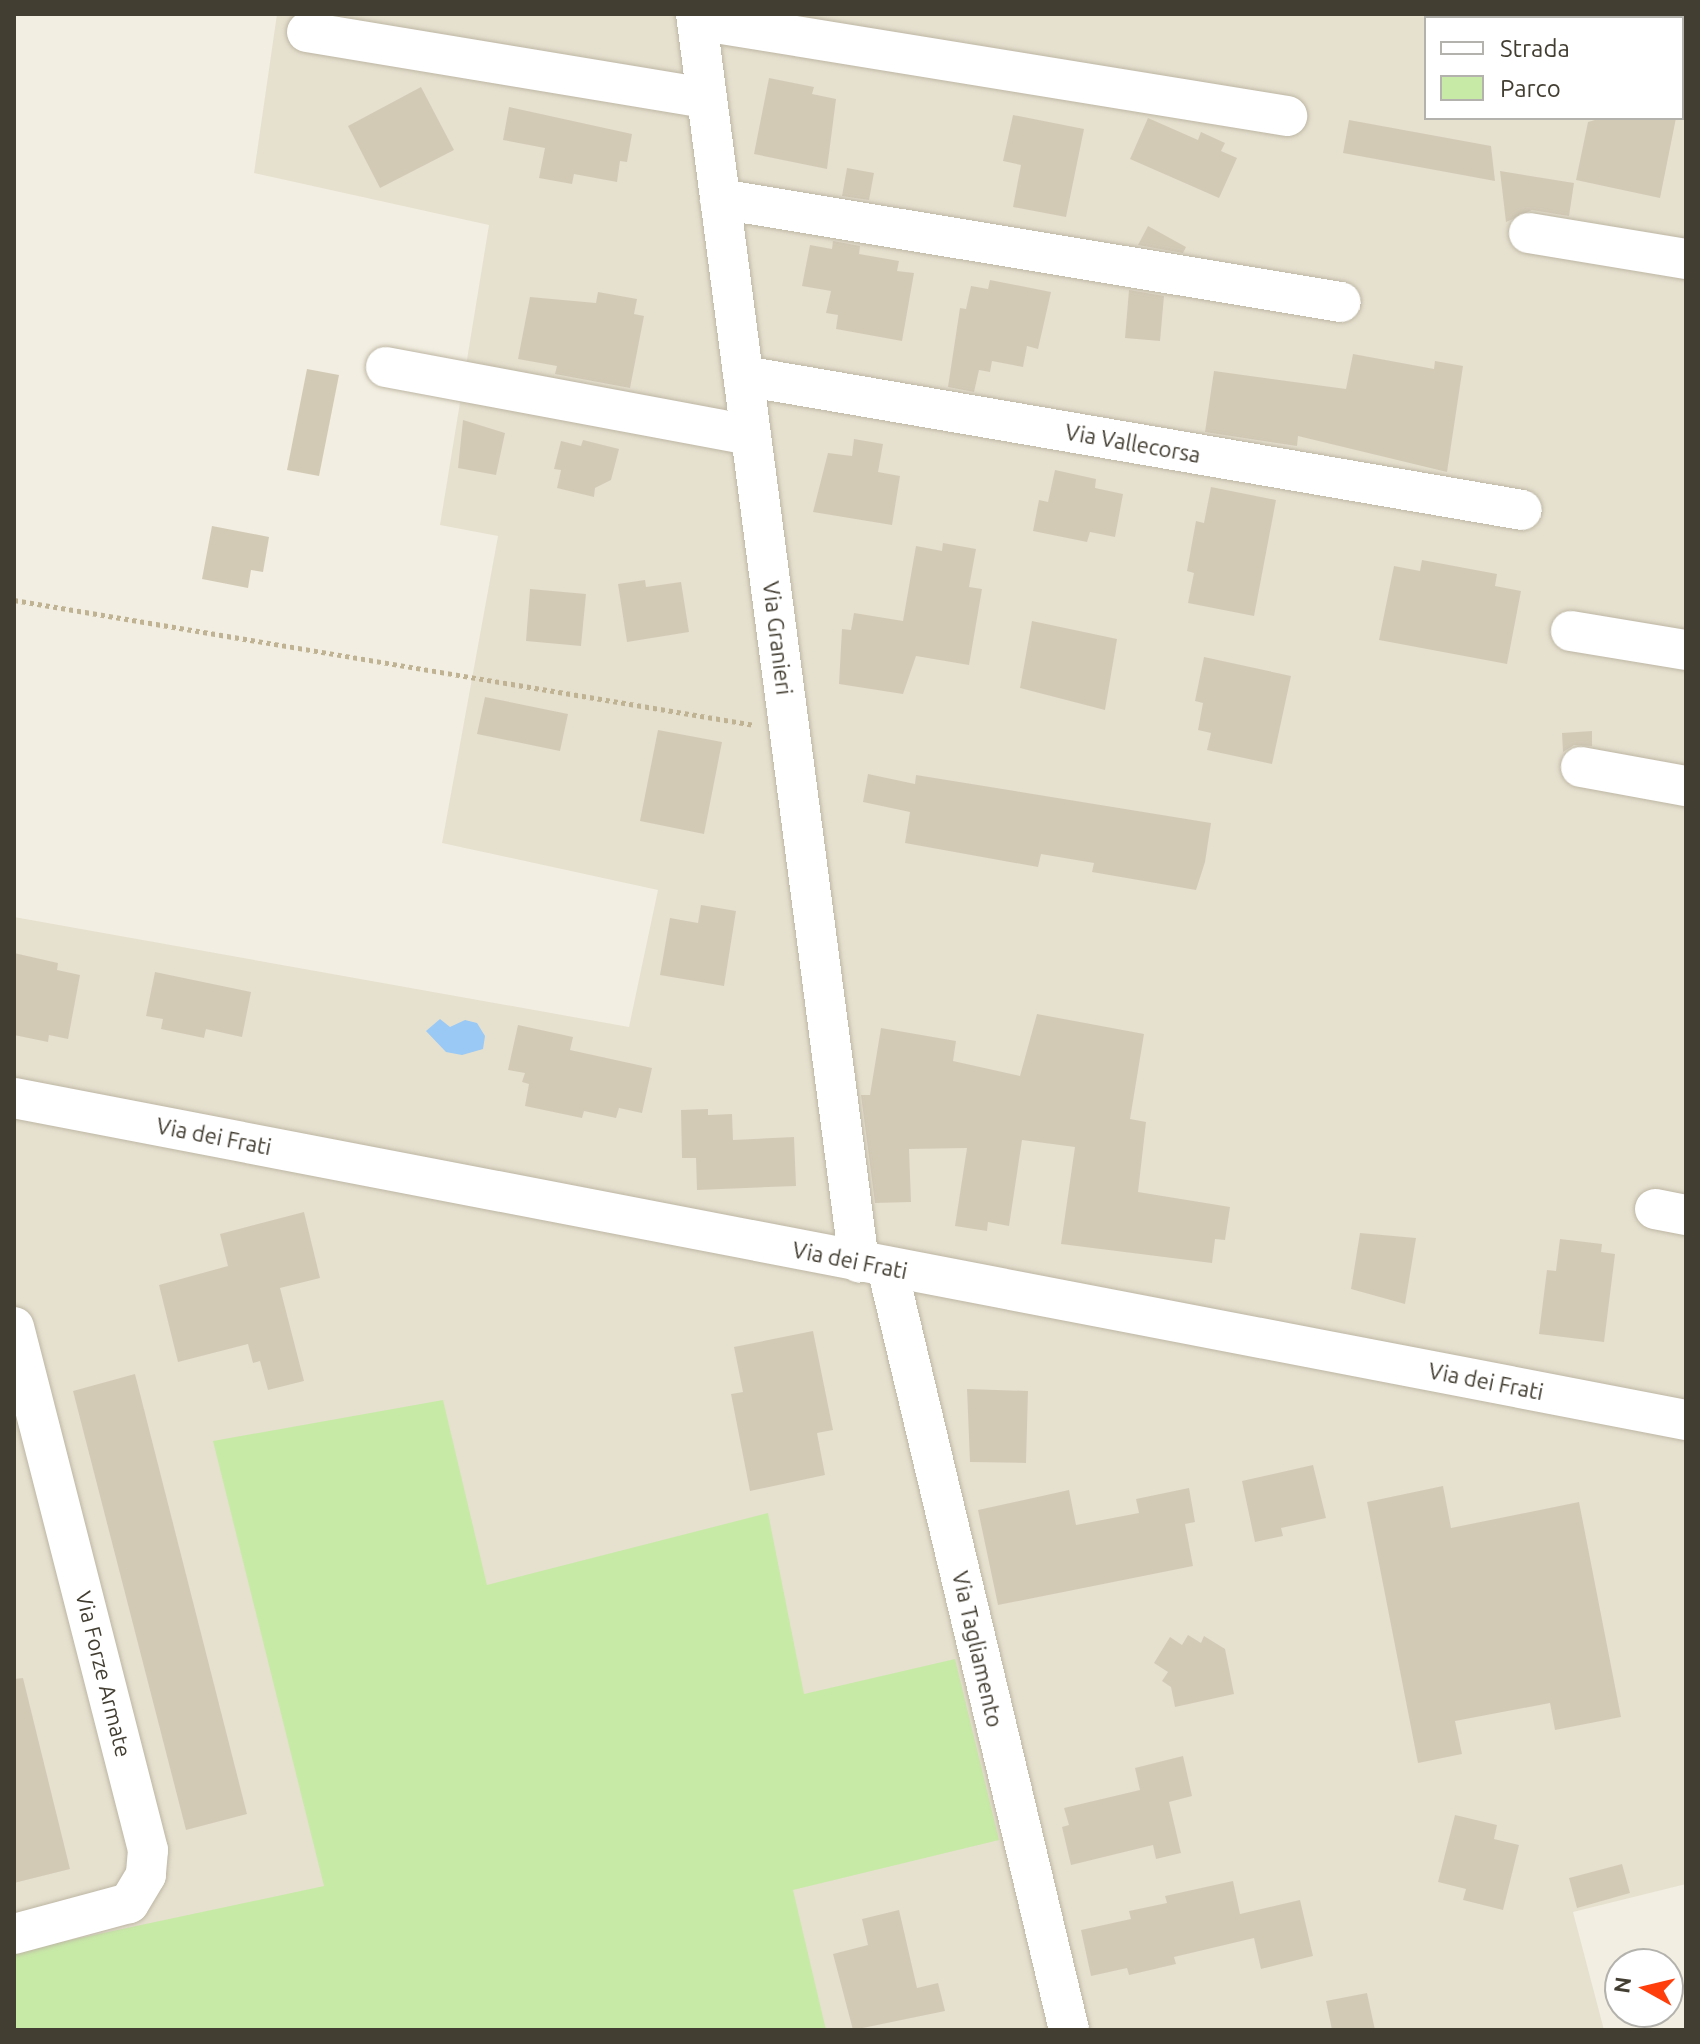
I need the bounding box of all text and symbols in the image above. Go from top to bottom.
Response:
legend [1424,16,1684,120]
text: Strada [1500,35,1570,62]
text: Parco [1500,75,1561,102]
street label: Via Vallecorsa [1063,418,1203,468]
street label: Via Granieri [758,580,798,696]
street label: Via dei Frati [154,1112,274,1160]
street label: Via dei Frati [790,1236,910,1284]
street label: Via dei Frati [1426,1357,1546,1405]
street label: Via Tagliamento [947,1568,1009,1730]
street label: Via Forze Armate [71,1588,137,1760]
north arrow [1604,1948,1684,2028]
text: N [1608,1975,1635,1995]

